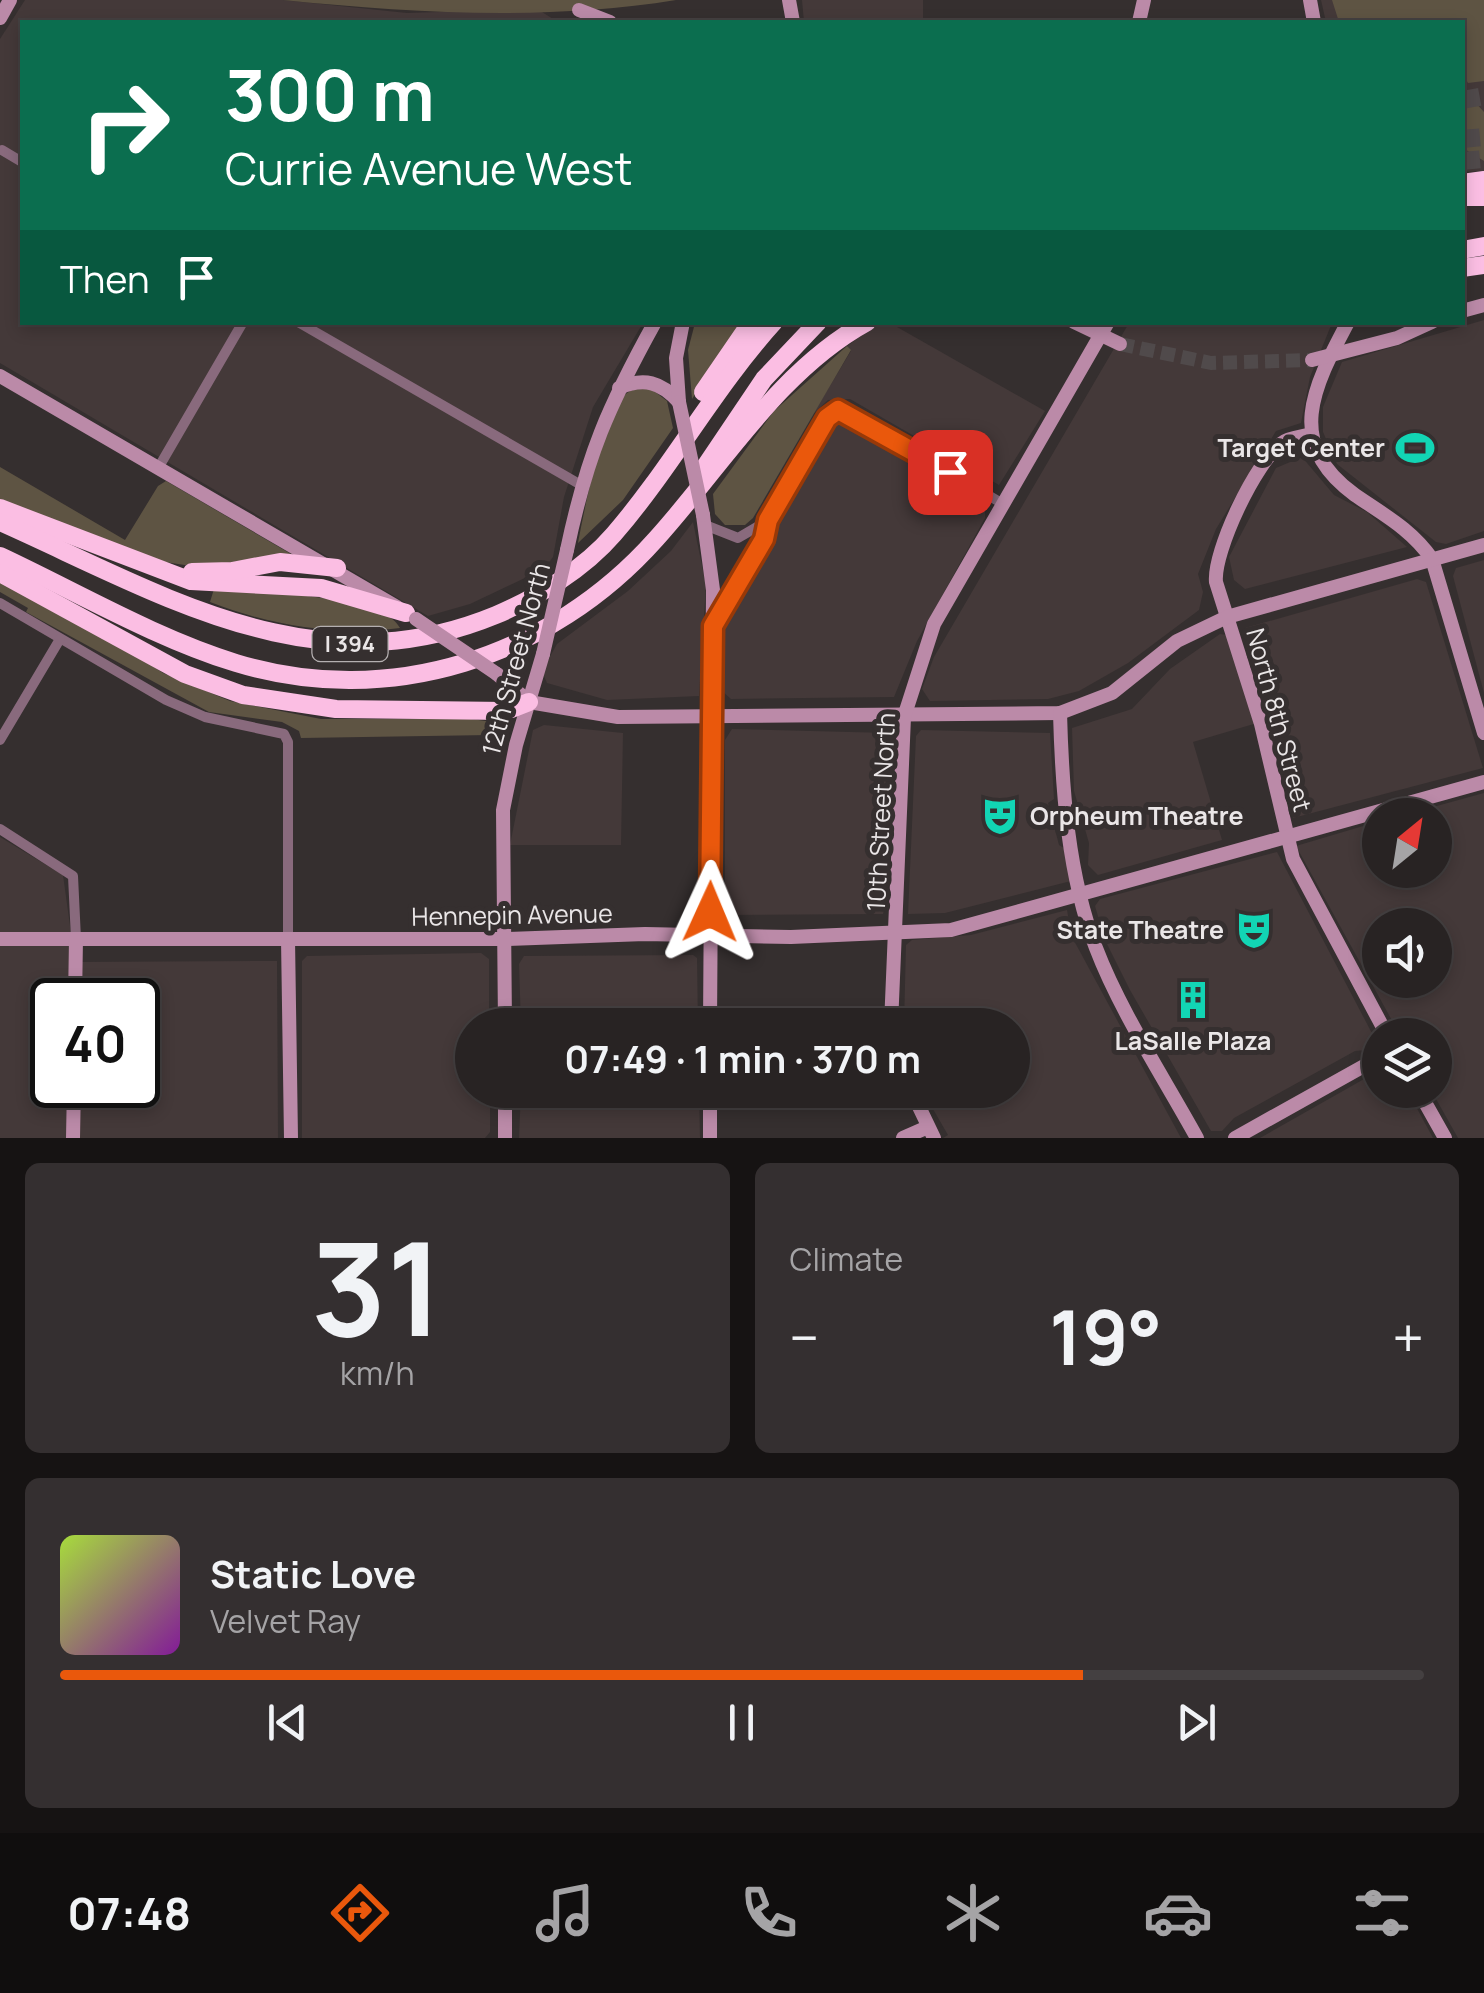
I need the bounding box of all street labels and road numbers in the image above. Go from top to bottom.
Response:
street label: 12th Street North [473,559,558,759]
street label: North 8th Street [1238,624,1321,815]
road number: I 394 [312,627,388,661]
street label: 10th Street North [858,712,903,912]
street label: Hennepin Avenue [411,895,613,934]

